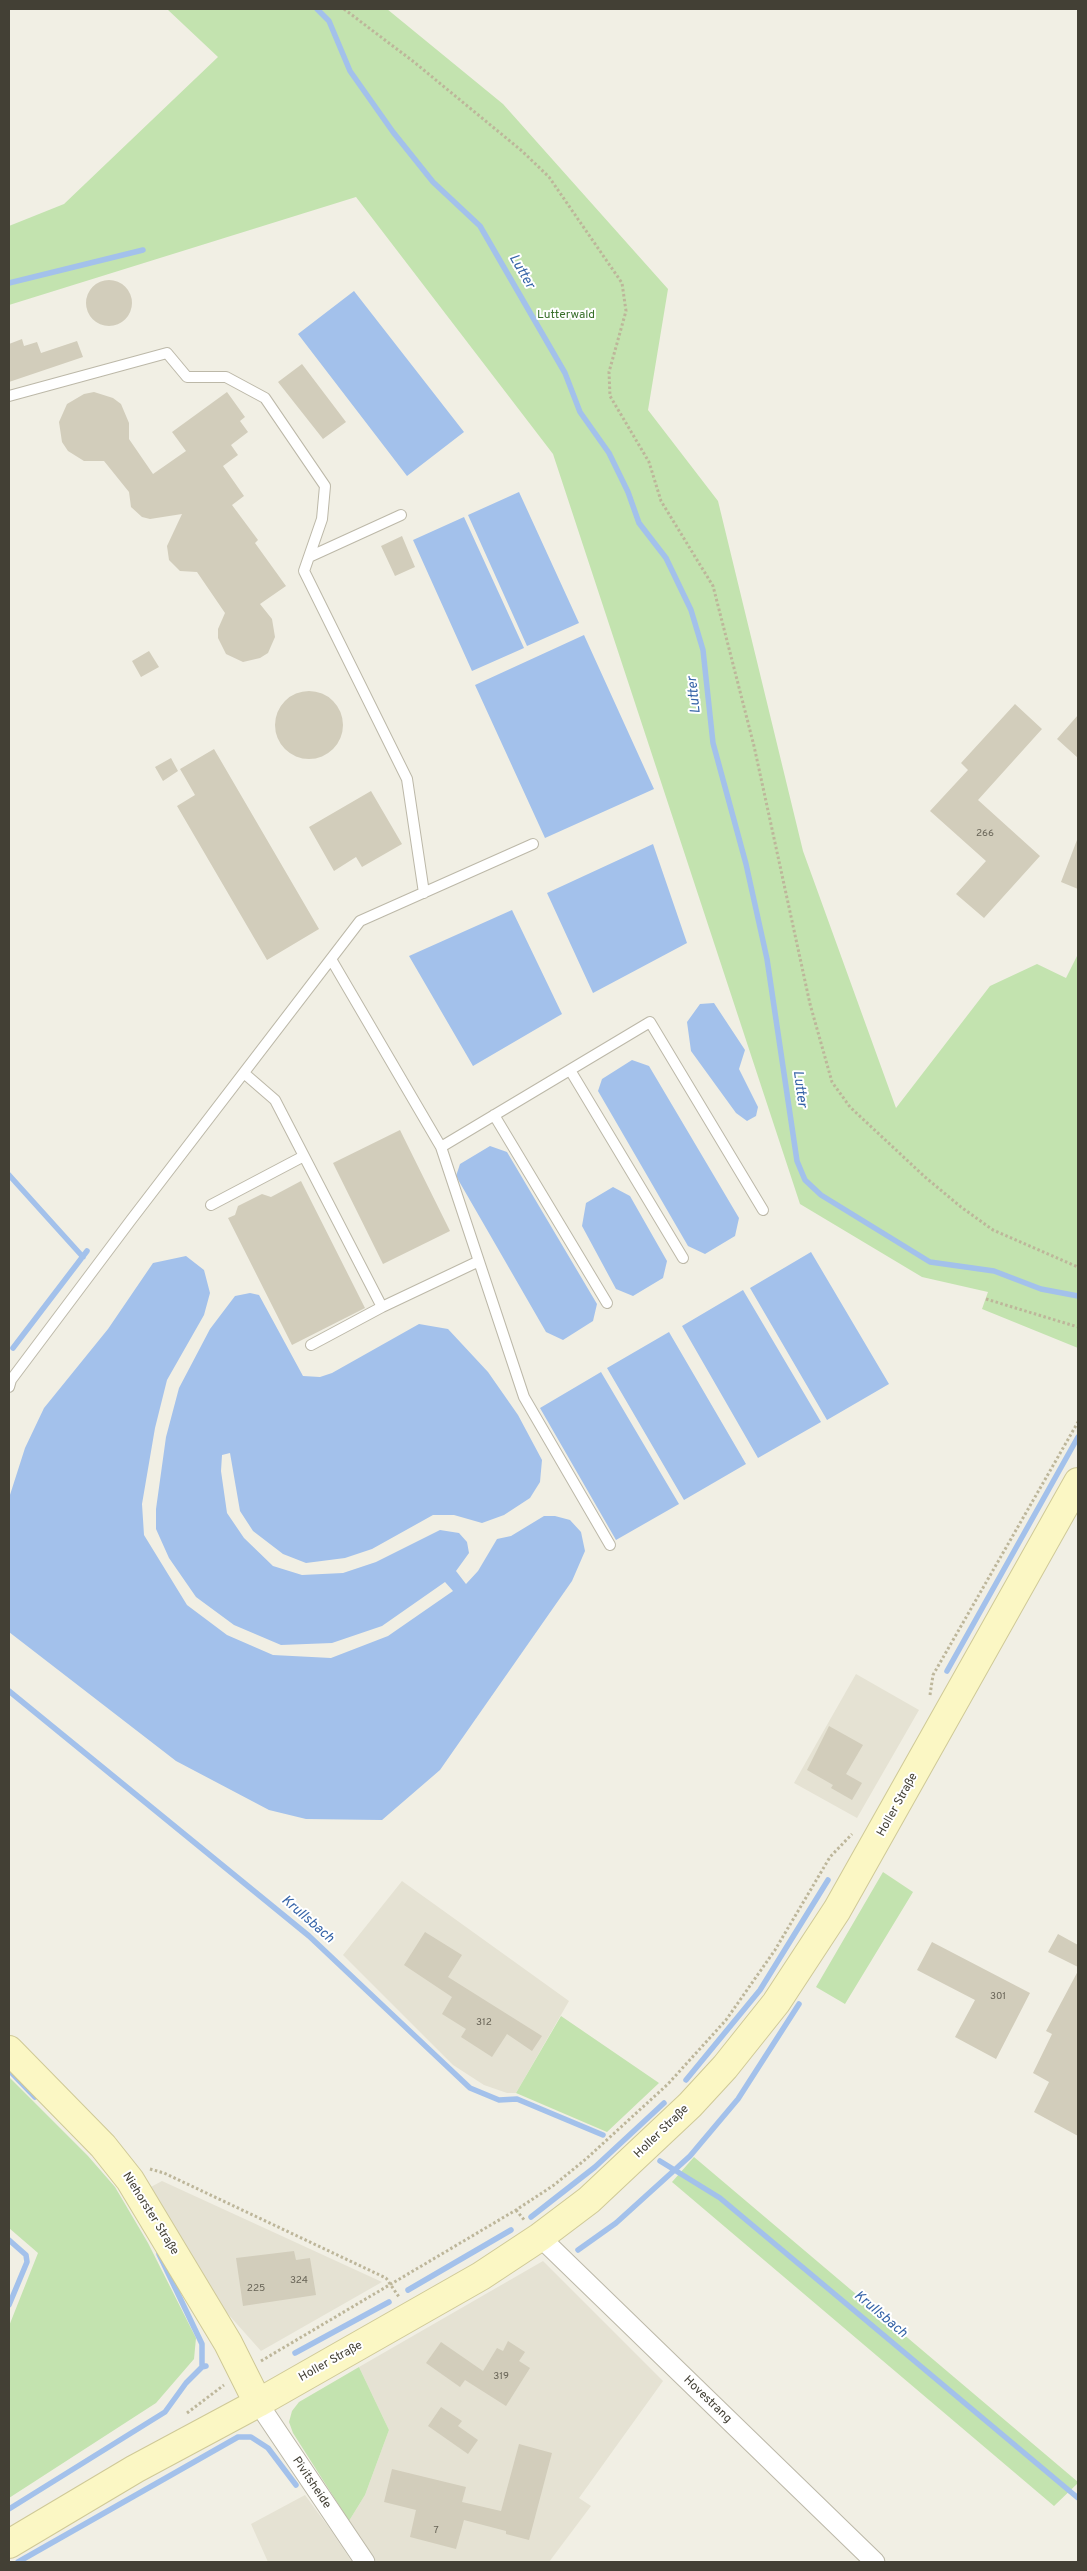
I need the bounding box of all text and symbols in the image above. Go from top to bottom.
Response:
water label: Lutter [504,252,538,292]
park label: Lutterwald [537,309,595,323]
water label: Lutter [685,676,705,714]
house number: 266 [976,828,994,840]
water label: Lutter [788,1069,810,1109]
street label: Holler Straße [875,1771,921,1839]
water label: Krullsbach [277,1893,337,1947]
house number: 301 [990,1991,1006,2003]
house number: 312 [476,2017,492,2029]
street label: Holler Straße [632,2102,692,2162]
street label: Niehorster Straße [119,2170,181,2258]
house number: 324 [290,2275,308,2287]
house number: 225 [247,2283,265,2295]
water label: Krullsbach [850,2288,910,2342]
street label: Holler Straße [297,2339,365,2385]
house number: 319 [493,2371,509,2383]
street label: Hovestrang [680,2373,734,2427]
street label: Pivitsheide [288,2454,334,2512]
house number: 7 [433,2525,439,2537]

